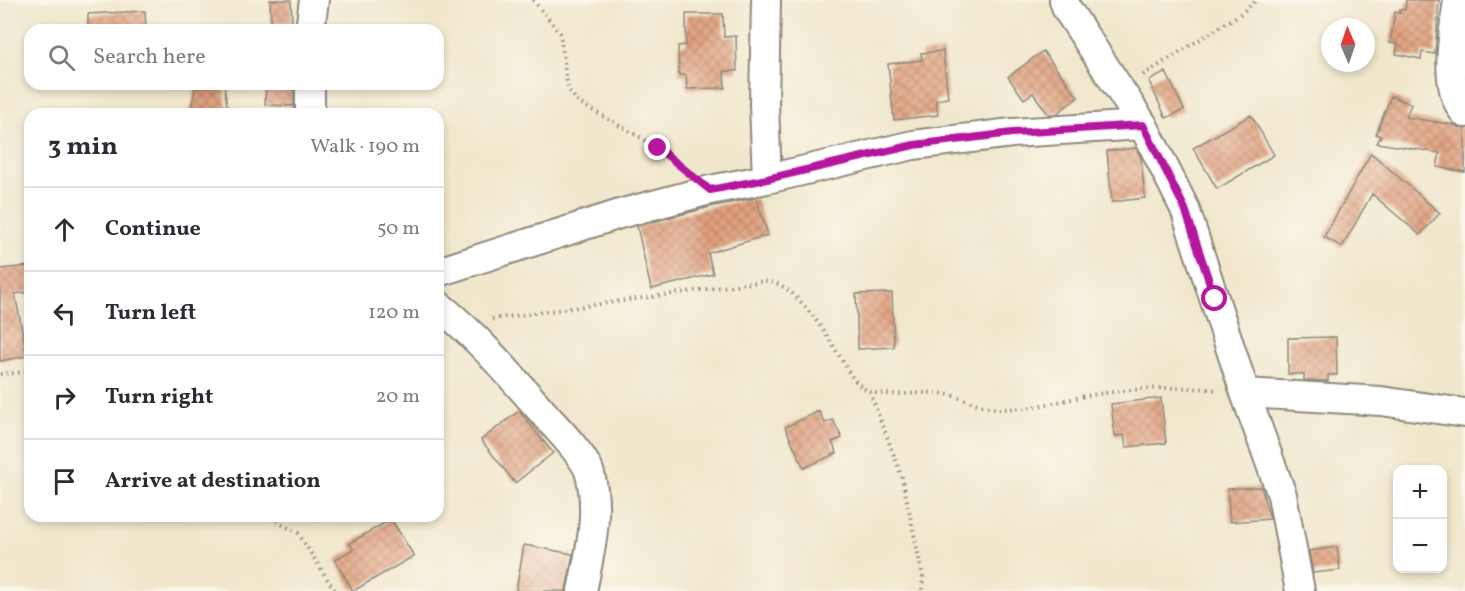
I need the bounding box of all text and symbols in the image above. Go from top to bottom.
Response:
north arrow [1321,18,1375,72]
search box [24,24,444,90]
icon: search [45,41,78,74]
text: Search here [93,42,206,73]
text: 3 min [48,129,118,165]
text: Walk · 190 m [310,133,420,161]
route end [644,134,670,160]
icon: ahead [48,213,81,246]
text: Continue [105,214,201,245]
text: 50 m [377,215,420,243]
route start [1201,285,1227,311]
icon: left [48,297,81,330]
text: Turn left [105,298,196,329]
text: 120 m [368,299,420,327]
icon: right [48,381,81,414]
text: Turn right [105,382,213,413]
text: 20 m [376,383,420,411]
icon: arrive [48,465,81,498]
map controls [1393,465,1447,573]
button: + [1393,465,1447,519]
text: Arrive at destination [105,466,321,497]
button: − [1393,519,1447,573]

